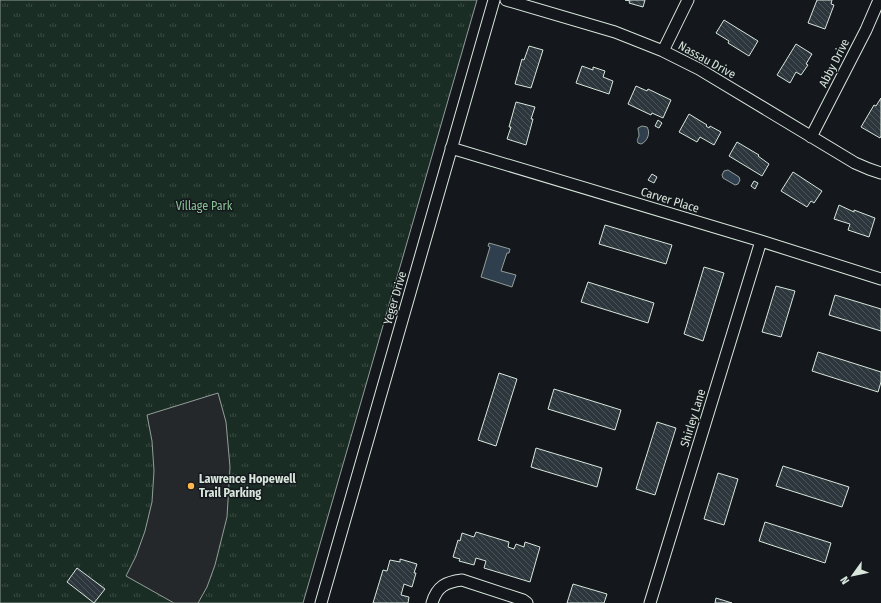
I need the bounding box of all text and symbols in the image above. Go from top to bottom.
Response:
street label: Abby Drive [816,36,852,90]
street label: Nassau Drive [676,38,738,82]
street label: Carver Place [639,184,701,216]
park label: Village Park [176,199,233,213]
street label: Yeger Drive [381,270,409,326]
street label: Shirley Lane [678,387,708,449]
place label: Lawrence Hopewell Trail Parking [199,472,297,500]
marker: Lawrence Hopewell Trail Parking [186,481,196,491]
north arrow [833,555,873,595]
text: N [838,574,852,586]

